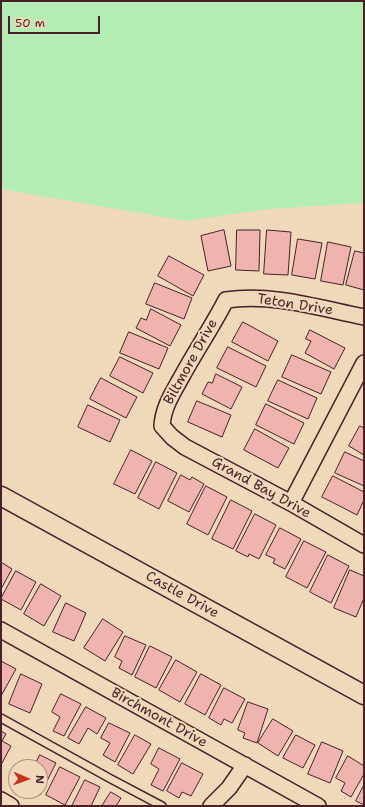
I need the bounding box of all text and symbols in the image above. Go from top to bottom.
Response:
scale bar [10,8,102,34]
text: 50 m [15,15,45,31]
street label: Teton Drive [256,291,334,319]
street label: Biltmore Drive [161,316,221,408]
street label: Grand Bay Drive [208,454,314,522]
street label: Castle Drive [143,568,221,622]
street label: Birchmont Drive [108,685,210,751]
north arrow [8,759,48,799]
text: N [32,775,47,784]

